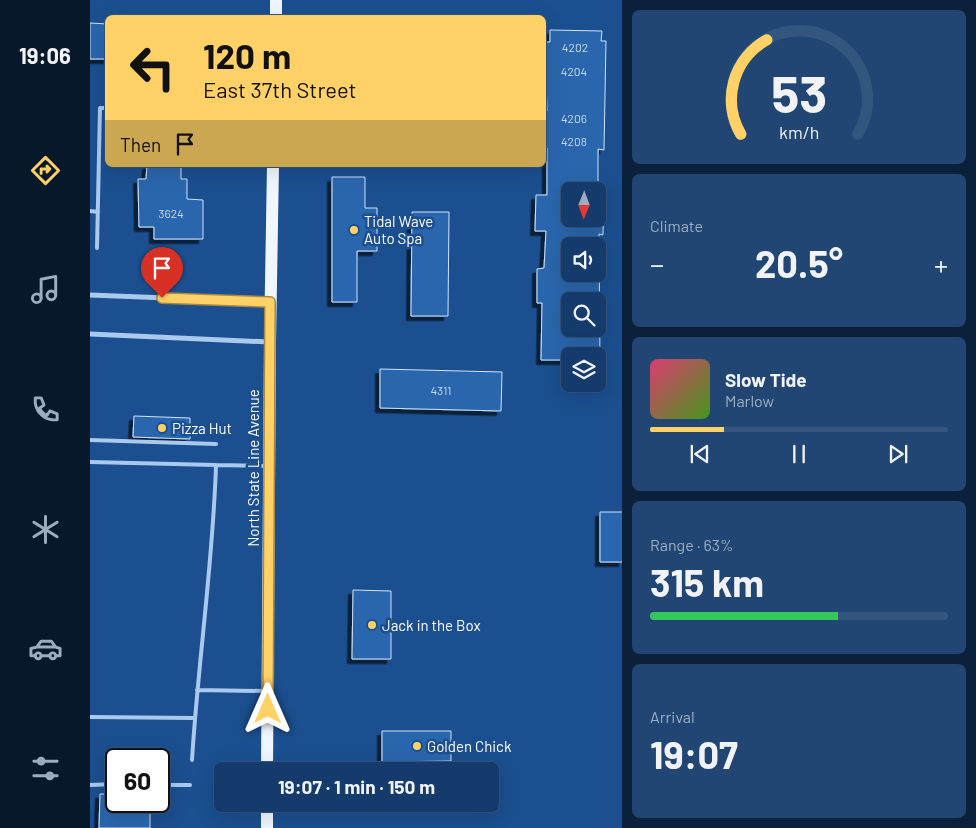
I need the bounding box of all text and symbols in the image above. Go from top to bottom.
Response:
text: 120 m [203,34,291,76]
icon: left [120,35,185,100]
house number: 4202 [562,40,588,54]
text: 19:06 [19,42,71,68]
text: 53 [771,61,827,123]
house number: 4204 [561,64,587,78]
text: East 37th Street [203,76,357,102]
house number: 4206 [561,111,587,125]
text: km/h [779,121,819,143]
icon: arrive [171,130,199,158]
text: Then [120,133,161,156]
house number: 4208 [561,134,587,148]
icon: directions [28,153,63,188]
north arrow [561,182,606,228]
map controls [561,182,606,392]
house number: 3624 [158,206,184,220]
place label: Tidal Wave Auto Spa [364,212,433,247]
text: Climate [650,216,703,235]
marker: Tidal Wave Auto Spa [348,224,360,236]
button: sound [561,237,606,282]
text: 20.5° [755,240,843,286]
pin [141,247,183,298]
text: − [650,247,664,281]
text: + [934,247,948,281]
icon: arrive [148,254,176,282]
icon: music [28,272,63,307]
button: search [561,292,606,337]
button: layers [561,347,606,392]
text: Slow Tide [725,368,807,391]
house number: 4311 [430,383,452,397]
street label: North State Line Avenue [244,389,262,547]
text: Marlow [725,391,774,410]
icon: phone [28,392,63,427]
place label: Pizza Hut [172,419,232,437]
marker: Pizza Hut [156,422,168,434]
icon: previous [686,440,714,468]
icon: pause [785,440,813,468]
icon: next [884,440,912,468]
icon: climate [28,512,63,547]
text: Range · 63% [650,535,734,554]
text: 315 km [650,559,764,605]
place label: Jack in the Box [382,616,481,634]
marker: Jack in the Box [366,619,378,631]
icon: car [28,631,63,666]
position arrow [241,682,293,734]
text: Arrival [650,707,695,726]
text: 19:07 [650,731,738,777]
place label: Golden Chick [427,737,512,755]
marker: Golden Chick [411,740,423,752]
speed limit sign: 60 [105,748,170,813]
icon: filters [28,751,63,786]
text: 19:07 · 1 min · 150 m [278,775,435,798]

